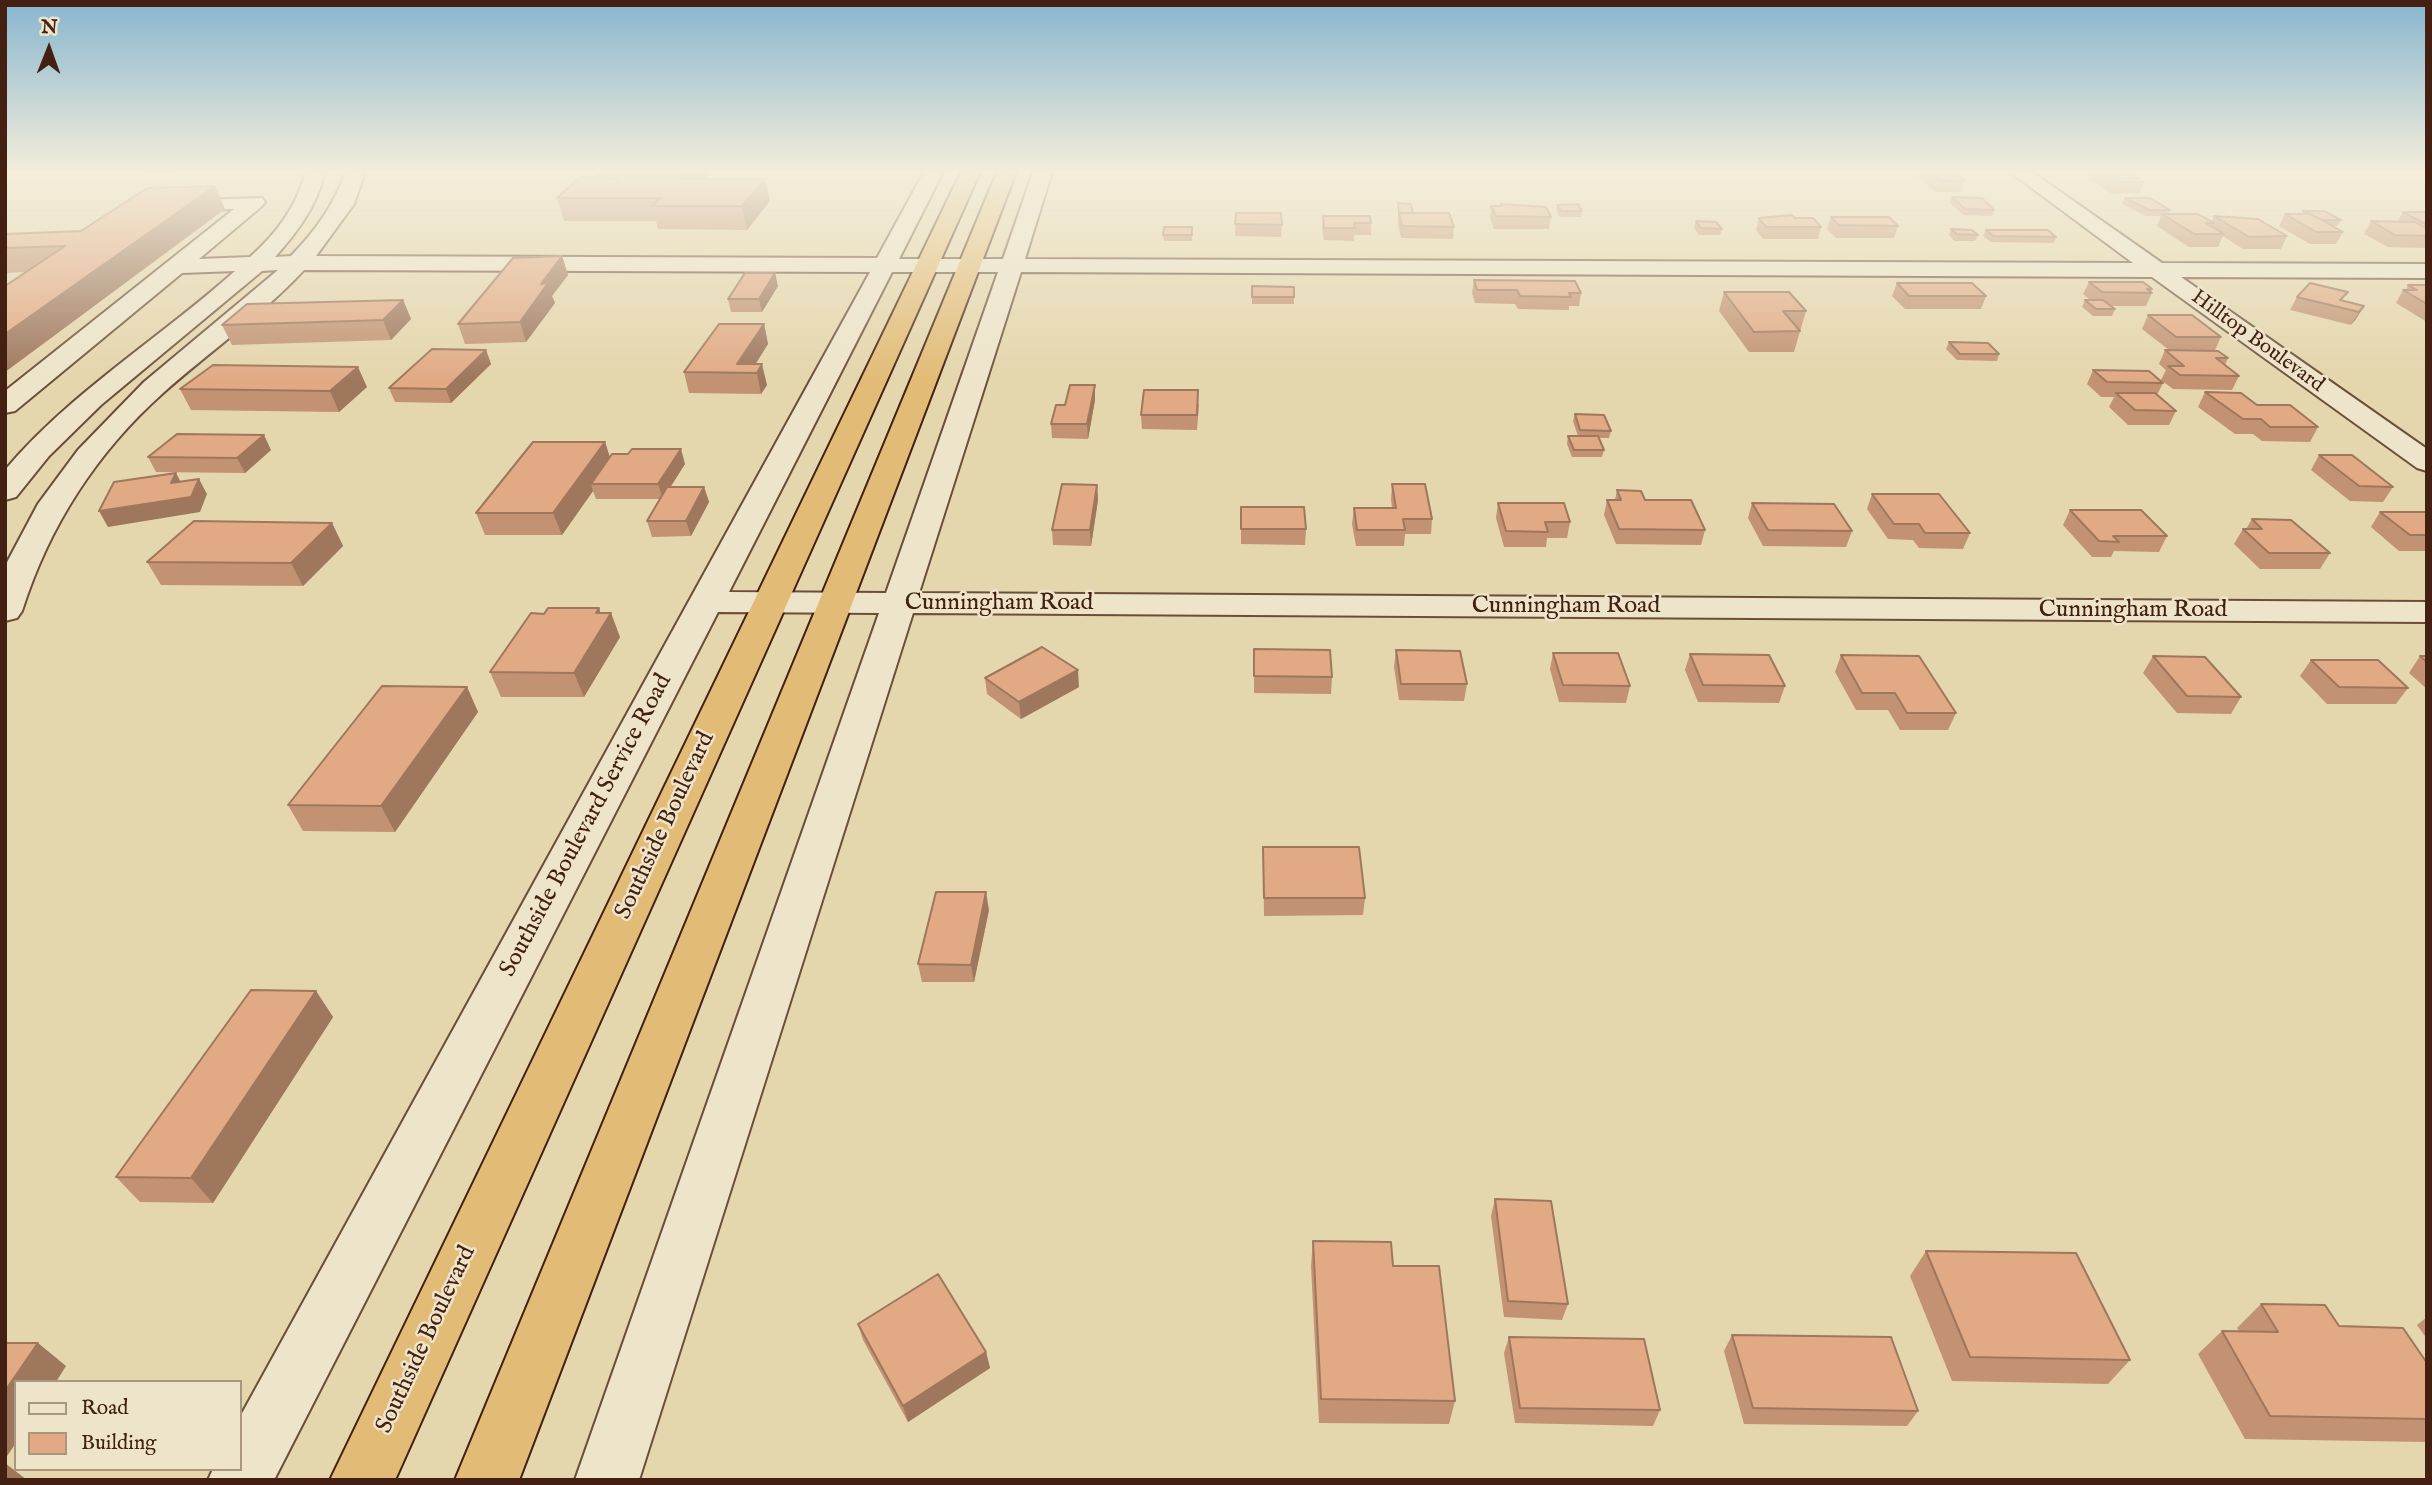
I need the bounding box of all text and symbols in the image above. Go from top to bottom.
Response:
north arrow [14,14,84,84]
text: N [41,16,58,40]
street label: Hilltop Boulevard [2186,285,2328,399]
street label: Cunningham Road [905,590,1093,618]
street label: Cunningham Road [1472,593,1660,621]
street label: Cunningham Road [2039,597,2227,625]
street label: Southside Boulevard Service Road [495,670,679,982]
street label: Southside Boulevard [610,728,722,924]
street label: Southside Boulevard [371,1242,483,1438]
legend [14,1380,242,1471]
text: Road [81,1395,128,1422]
text: Building [81,1430,156,1457]

